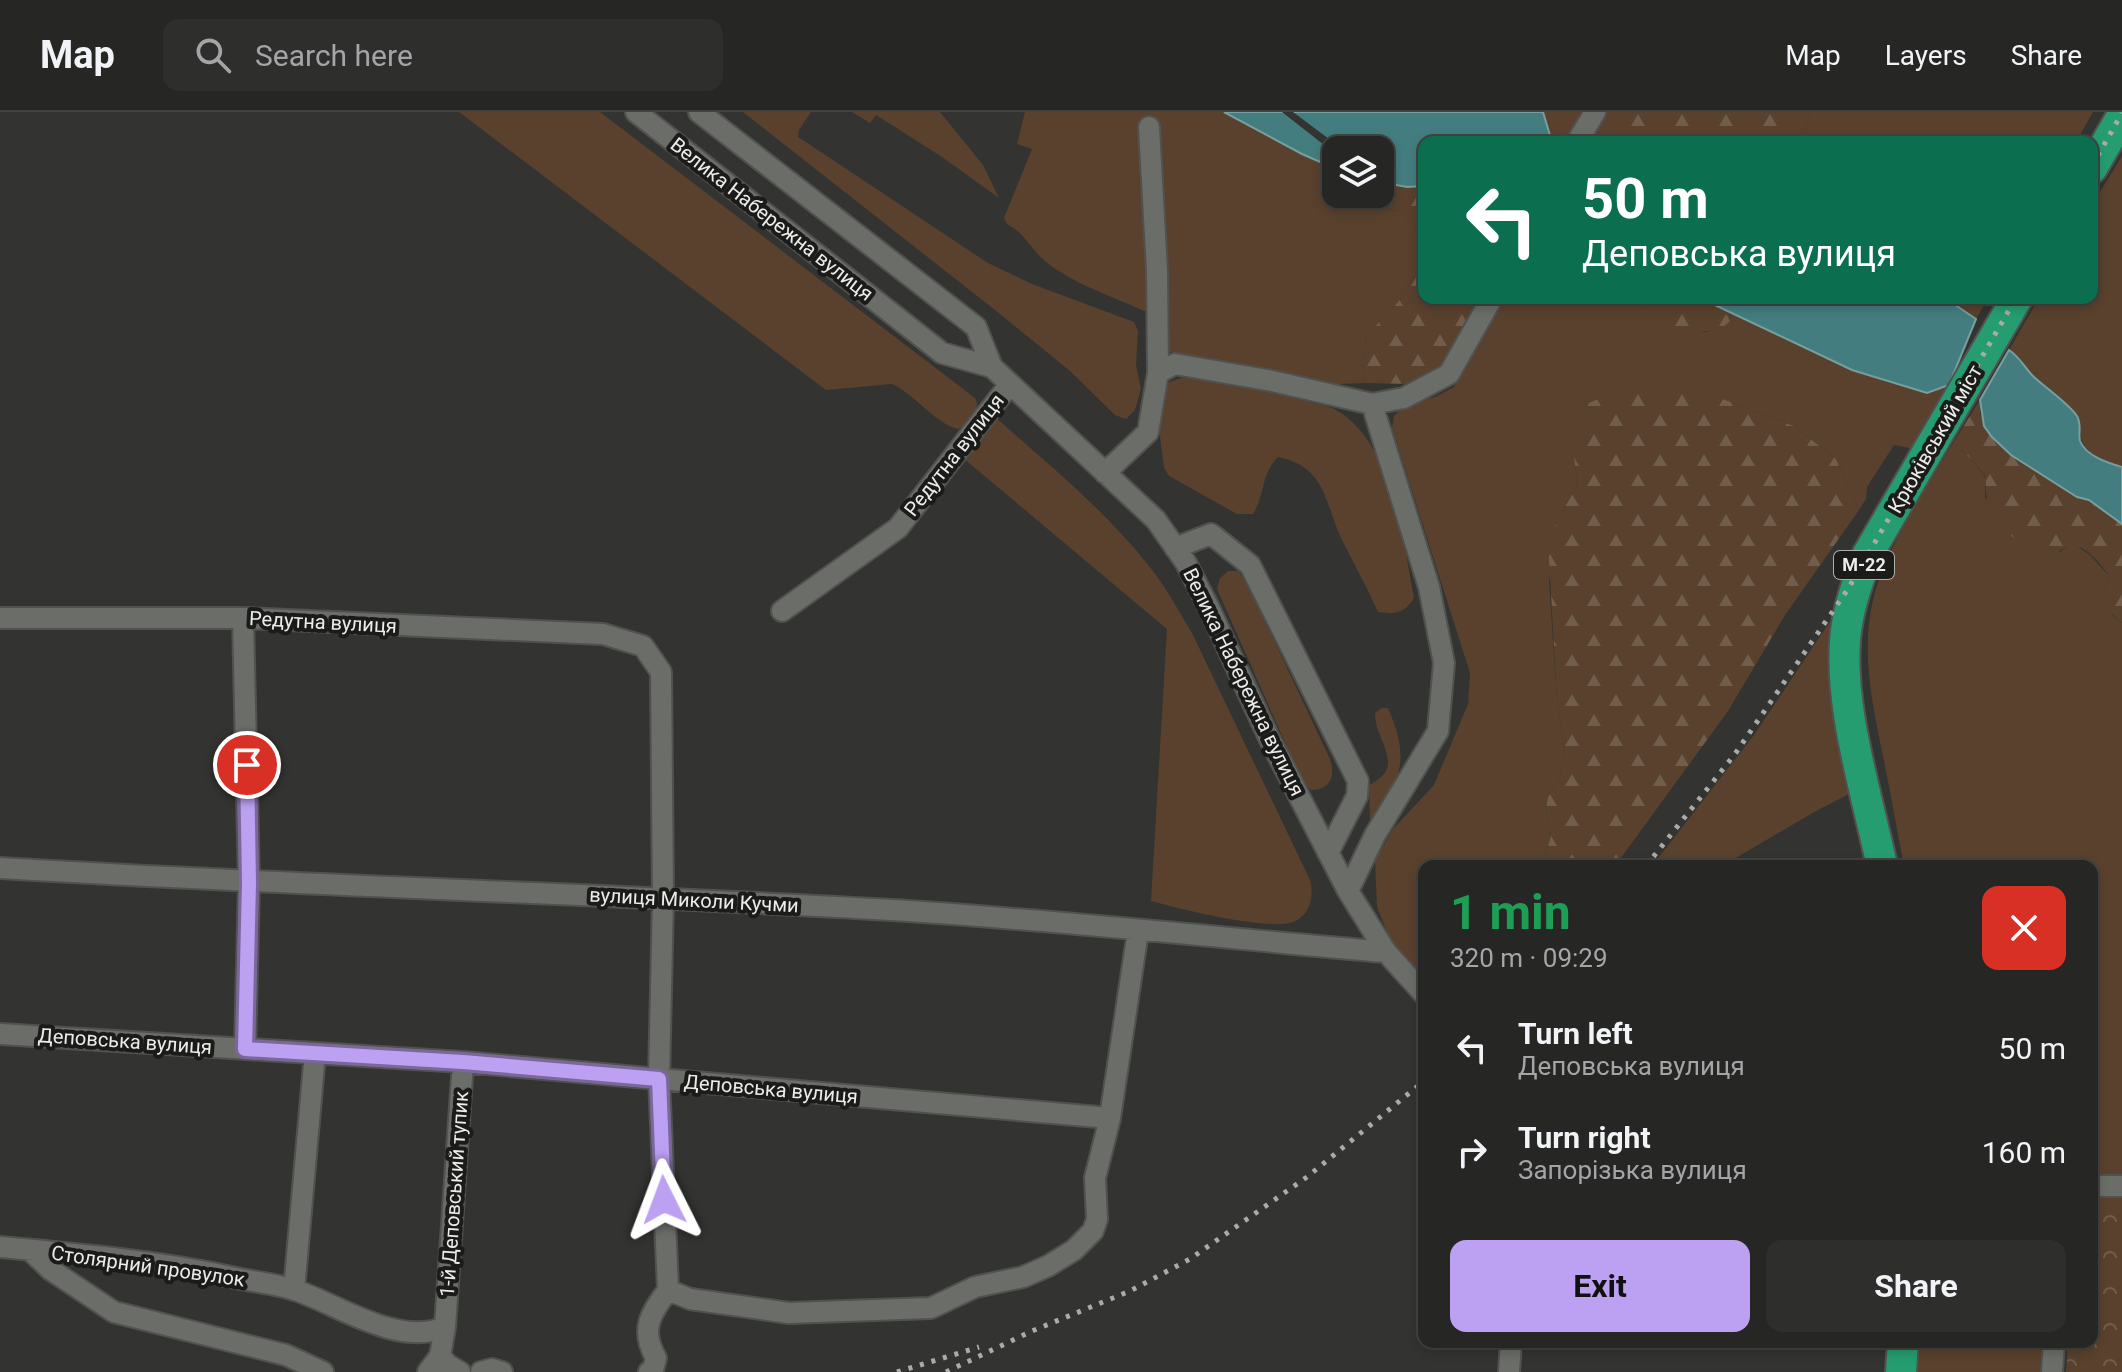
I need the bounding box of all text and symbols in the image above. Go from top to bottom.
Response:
search box [163,19,723,91]
text: Map [40,33,115,77]
icon: search [191,33,235,77]
text: Search here [255,38,413,73]
text: Map [1785,39,1841,72]
text: Layers [1885,39,1967,72]
text: Share [2011,39,2082,72]
street label: Велика Набережна вулиця [666,132,878,306]
map controls [1322,136,1394,208]
button: layers [1322,136,1394,208]
text: 50 m [1582,166,1709,232]
icon: left [1450,168,1554,272]
text: Деповська вулиця [1582,233,1896,275]
street label: Крюківський міст [1883,360,1987,517]
street label: Редутна вулиця [899,389,1009,521]
road number: М-22 [1834,551,1894,579]
street label: Велика Набережна вулиця [1178,564,1310,800]
street label: Редутна вулиця [248,606,398,638]
pin [213,731,281,799]
icon: arrive [225,743,269,787]
street label: вулиця Миколи Кучми [589,883,799,917]
text: 1 min [1450,884,1571,941]
button: close [1982,886,2066,970]
text: 320 m · 09:29 [1450,943,1608,973]
text: Turn left [1518,1016,1633,1051]
street label: Деповська вулиця [37,1023,213,1059]
icon: left [1450,1026,1494,1070]
text: 50 m [1999,1031,2066,1066]
text: Деповська вулиця [1518,1051,1745,1081]
street label: Деповська вулиця [683,1069,859,1109]
street label: 1-й Деповський тупик [435,1090,473,1298]
text: Turn right [1518,1120,1651,1155]
icon: right [1450,1130,1494,1174]
text: 160 m [1982,1135,2066,1170]
text: Запорізька вулиця [1518,1155,1747,1185]
position arrow [622,1158,706,1242]
button: Exit [1450,1240,1750,1332]
button: Share [1766,1240,2066,1332]
street label: Столярний провулок [50,1241,246,1291]

